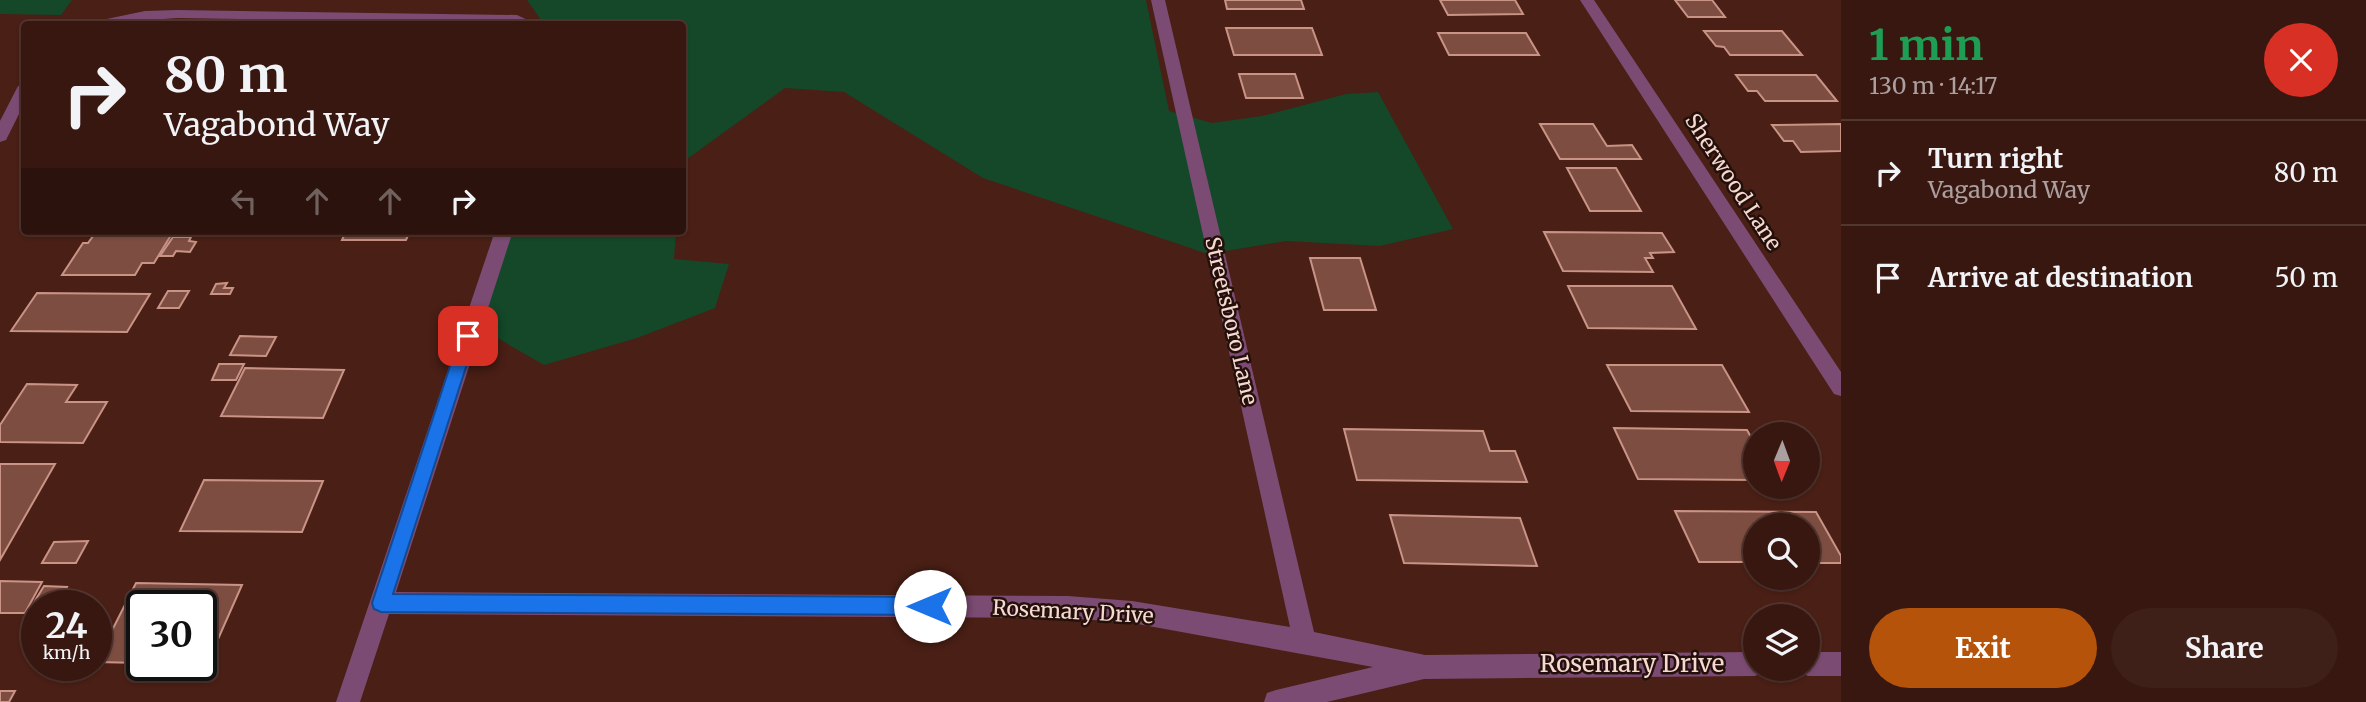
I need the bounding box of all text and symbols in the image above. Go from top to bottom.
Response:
text: 1 min [1869,19,1983,71]
button: close [2264,23,2338,97]
text: 80 m [164,44,287,105]
icon: right [49,49,140,140]
text: 130 m · 14:17 [1869,71,1997,100]
text: Vagabond Way [164,105,390,145]
street label: Sherwood Lane [1679,108,1788,255]
text: Turn right [1928,142,2063,175]
icon: right [1869,154,1907,192]
text: 80 m [2274,156,2338,189]
text: Vagabond Way [1928,175,2090,204]
icon: left [225,182,263,220]
icon: ahead [298,182,336,220]
icon: ahead [371,182,409,220]
icon: right [444,182,482,220]
street label: Streetsboro Lane [1199,234,1264,407]
icon: arrive [1869,259,1907,297]
text: Arrive at destination [1928,261,2193,294]
text: 50 m [2274,261,2338,294]
pin [438,306,498,366]
icon: arrive [449,317,487,355]
north arrow [1743,422,1820,499]
map controls [1743,422,1820,681]
button: search [1743,513,1820,590]
position arrow [893,569,967,643]
speed limit sign: 30 [126,590,217,681]
street label: Rosemary Drive [992,594,1154,629]
text: 24 [45,604,88,648]
button: layers [1743,604,1820,681]
button: Exit [1869,608,2097,688]
button: Share [2111,608,2338,688]
text: km/h [43,641,90,664]
street label: Rosemary Drive [1540,648,1724,679]

